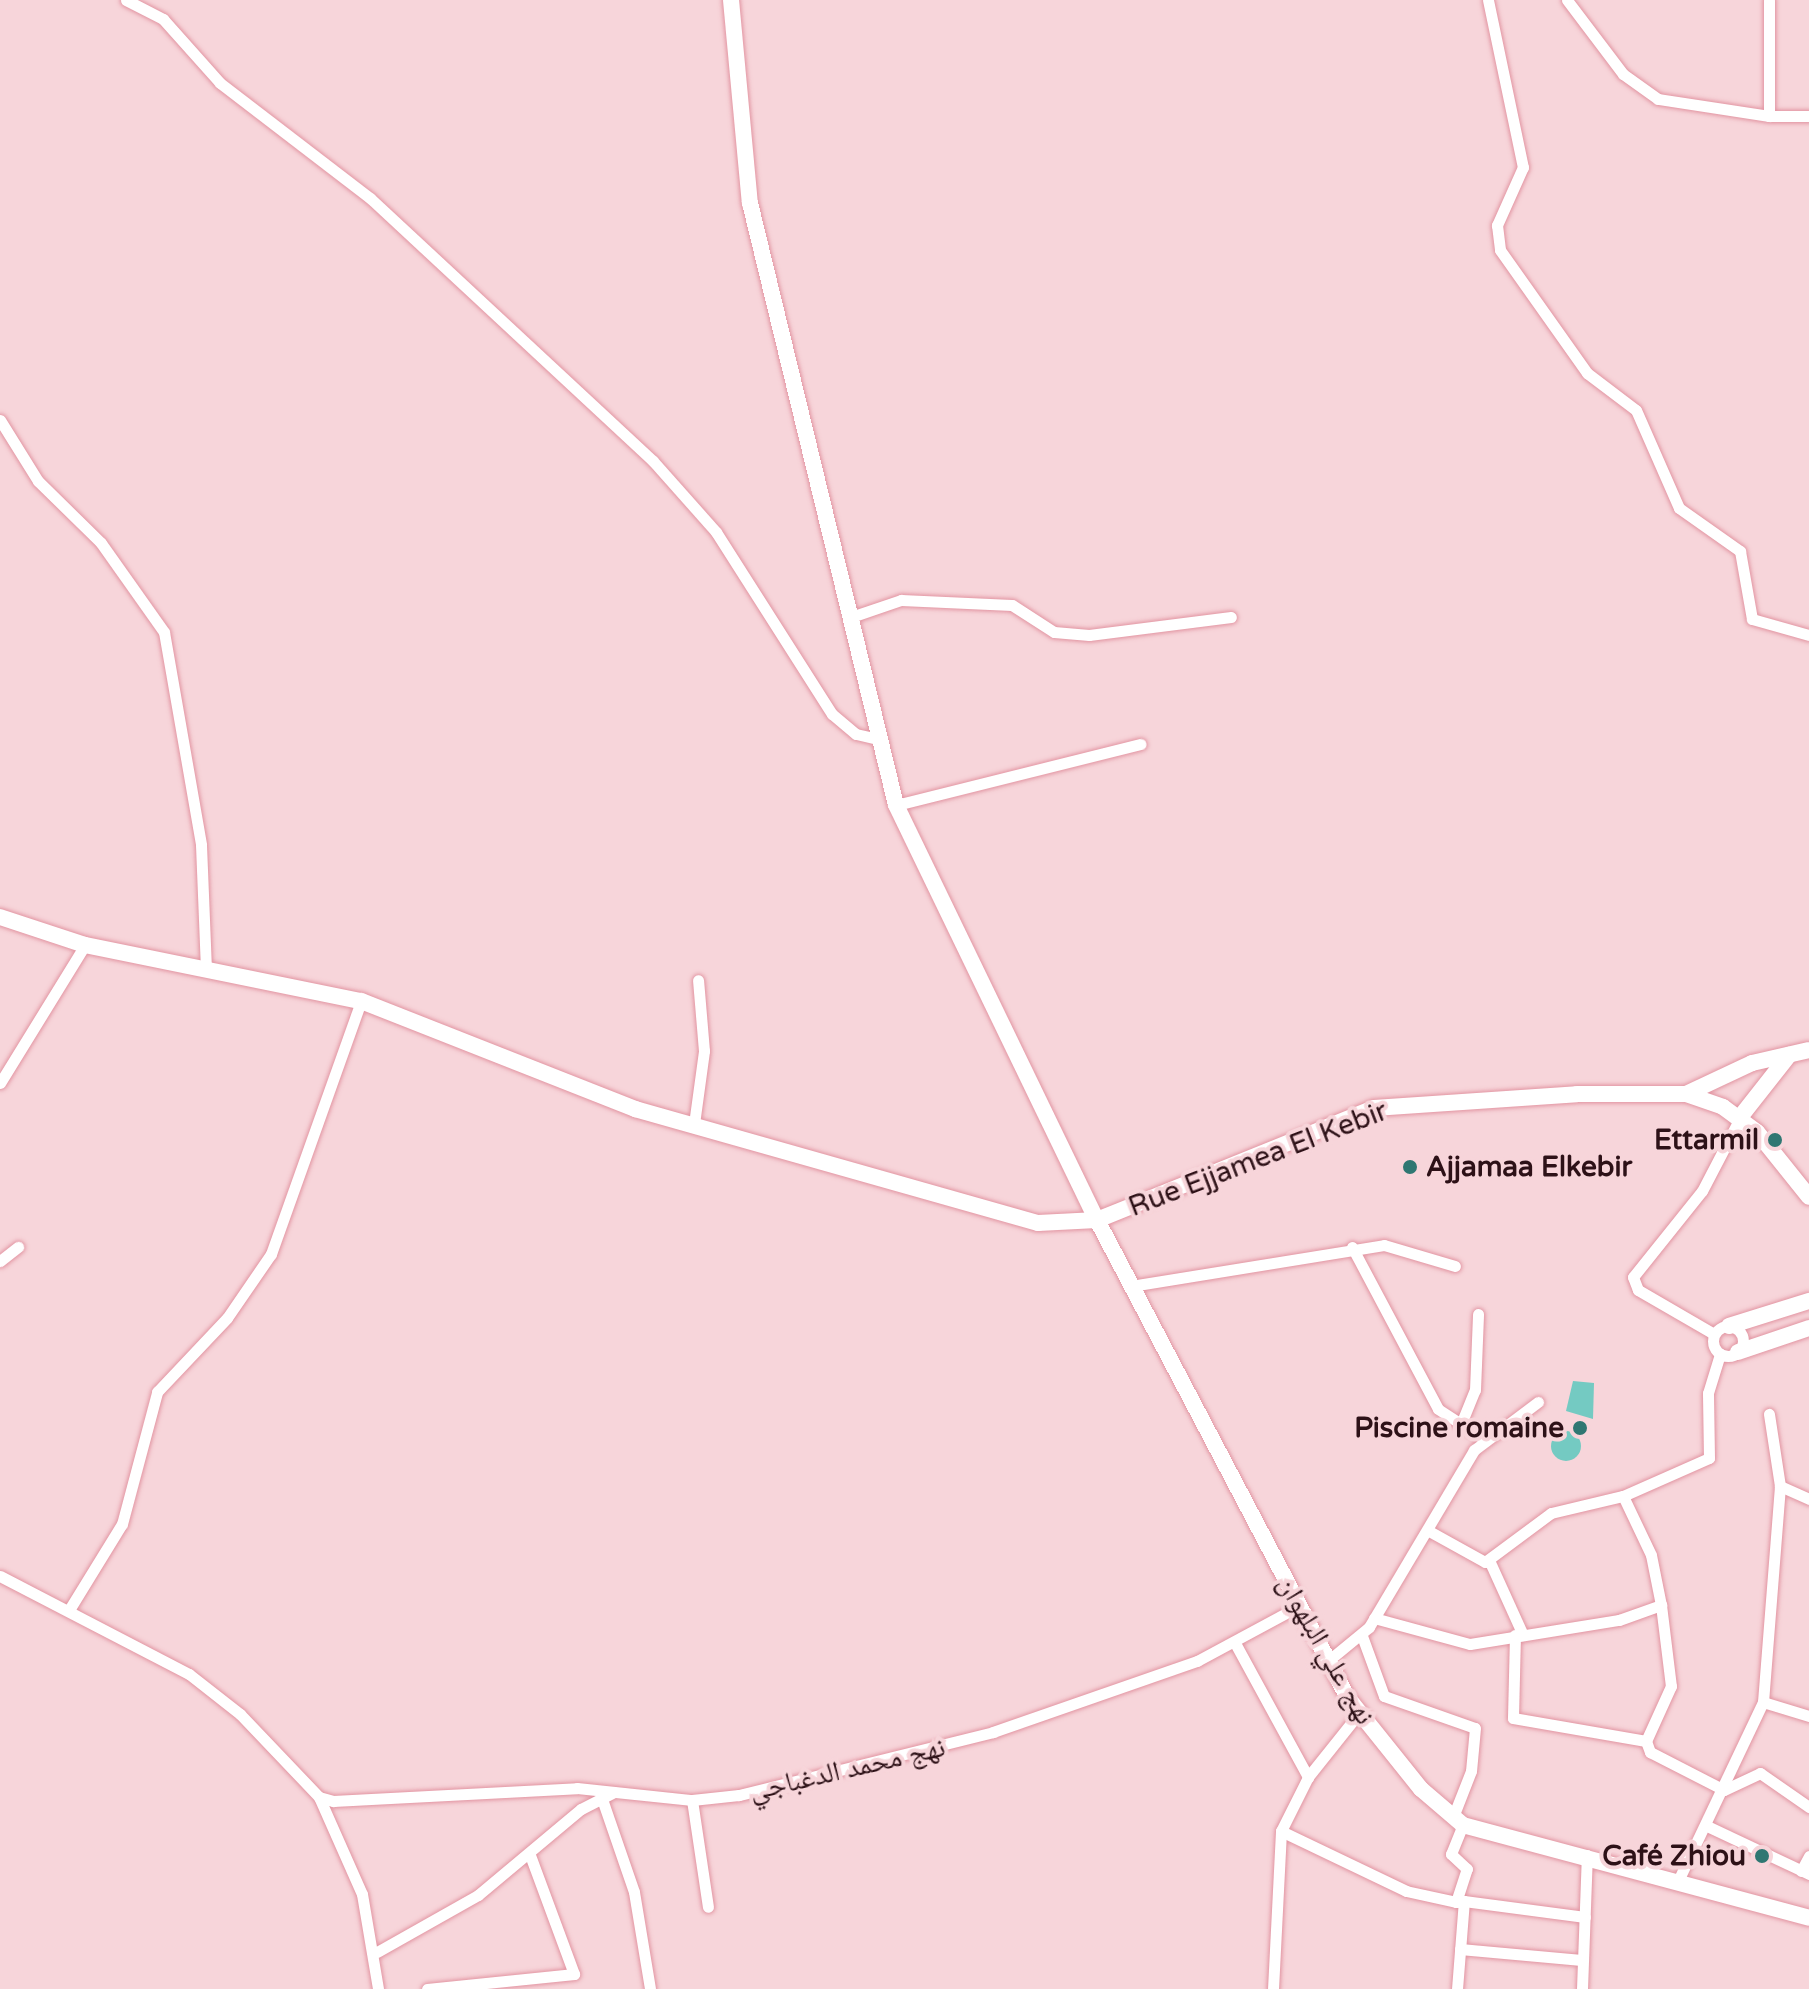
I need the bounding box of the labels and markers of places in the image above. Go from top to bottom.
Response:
place label: Ettarmil [1654,1123,1759,1157]
marker: Ettarmil [1766,1131,1784,1149]
place label: Ajjamaa Elkebir [1426,1150,1632,1184]
marker: Ajjamaa Elkebir [1401,1158,1419,1176]
place label: Piscine romaine [1354,1411,1564,1445]
marker: Piscine romaine [1571,1419,1589,1437]
place label: Café Zhiou [1602,1839,1746,1873]
marker: Café Zhiou [1753,1847,1771,1865]

